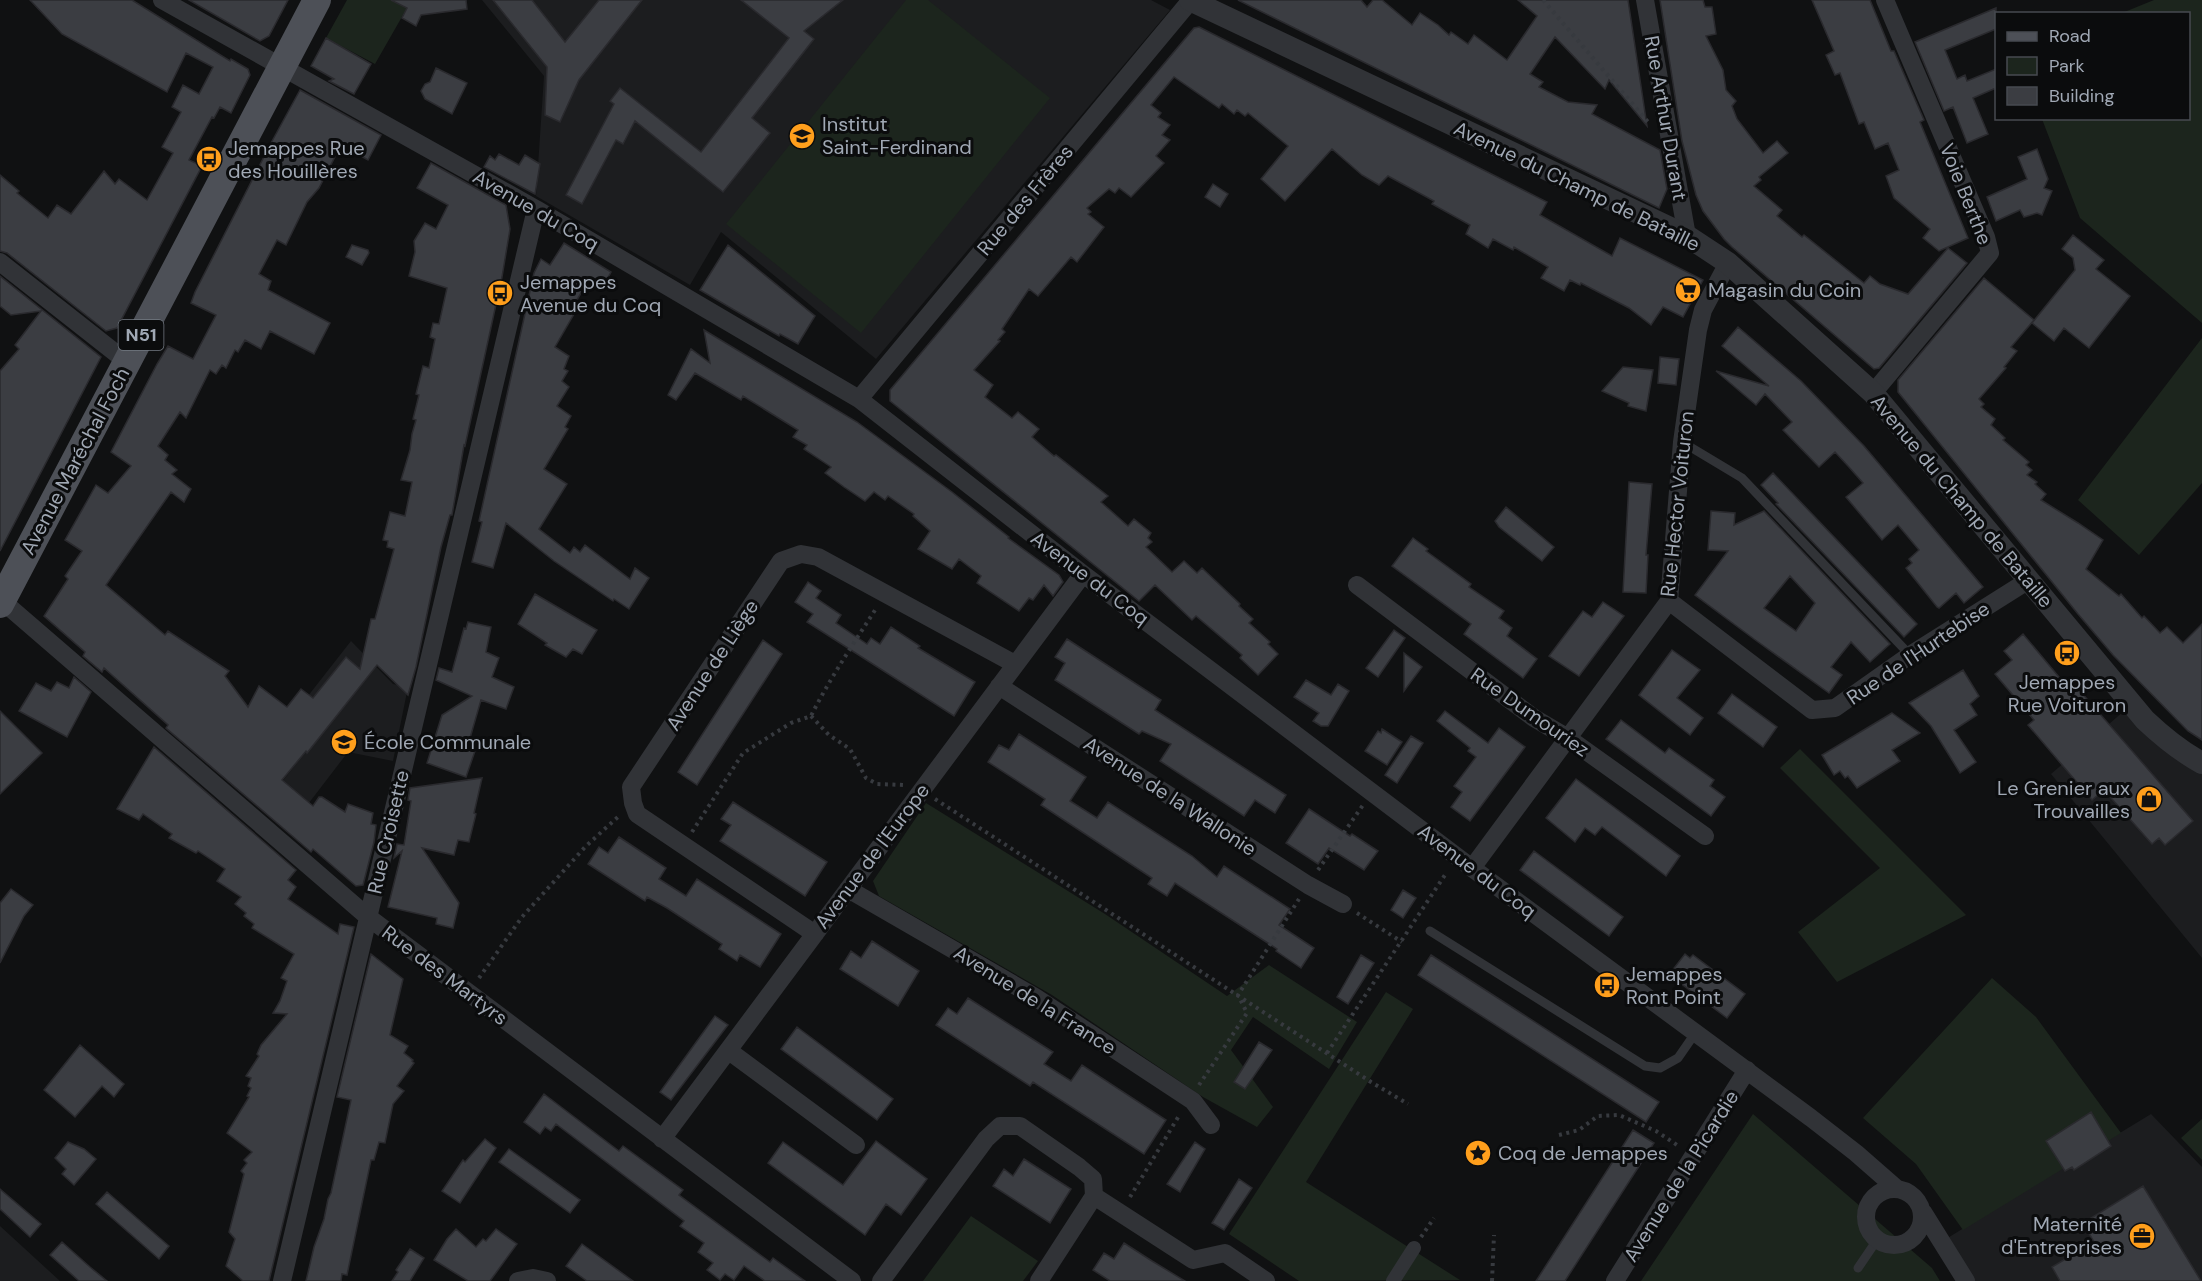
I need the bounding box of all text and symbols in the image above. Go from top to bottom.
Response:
legend [1995,12,2190,120]
text: Road [2049,24,2091,48]
street label: Rue Arthur Durant [1639,33,1693,203]
text: Park [2049,54,2085,78]
text: Building [2049,84,2114,108]
place label: Institut Saint-Ferdinand [822,111,972,160]
street label: Avenue du Champ de Bataille [1450,115,1704,257]
school or university icon: Institut Saint-Ferdinand [787,121,817,151]
place label: Jemappes Rue des Houillères [228,135,365,184]
street label: Rue des Frères [971,139,1079,261]
street label: Voie Berthe [1934,140,1998,248]
bus stop icon: Jemappes Rue des Houillères [194,144,224,174]
street label: Avenue du Coq [468,163,604,257]
place label: Jemappes Avenue du Coq [520,269,661,318]
supermarket icon: Magasin du Coin [1673,275,1703,305]
place label: Magasin du Coin [1708,277,1861,303]
bus stop icon: Jemappes Avenue du Coq [485,278,515,308]
road number: N51 [118,320,164,350]
street label: Avenue Maréchal Foch [15,363,135,559]
street label: Avenue du Champ de Bataille [1865,389,2059,613]
street label: Rue Hector Voituron [1654,410,1700,598]
street label: Avenue du Coq [1026,525,1154,631]
street label: Avenue de Liège [660,594,764,736]
street label: Rue de l'Hurtebise [1842,596,1994,710]
bus stop icon: Jemappes Rue Voituron [2052,638,2082,668]
street label: Rue Dumouriez [1466,661,1594,763]
place label: Jemappes Rue Voituron [2008,669,2126,718]
school or university icon: École Communale [329,727,359,757]
place label: École Communale [364,729,531,755]
street label: Avenue de la Wallonie [1079,730,1261,862]
street label: Rue Croisette [361,768,415,896]
place label: Le Grenier aux Trouvailles [1997,775,2130,824]
street label: Avenue de l'Europe [809,778,935,934]
shop icon: Le Grenier aux Trouvailles [2134,784,2164,814]
street label: Avenue du Coq [1413,818,1541,924]
street label: Rue des Martyrs [377,919,513,1031]
street label: Avenue de la France [949,940,1121,1060]
place label: Jemappes Ront Point [1626,961,1723,1010]
bus stop icon: Jemappes Ront Point [1592,970,1622,1000]
street label: Avenue de la Picardie [1618,1085,1744,1267]
place icon: Coq de Jemappes [1463,1138,1493,1168]
place label: Coq de Jemappes [1498,1140,1668,1166]
place label: Maternité d'Entreprises [2001,1211,2122,1260]
office icon: Maternité d'Entreprises [2127,1221,2157,1251]

